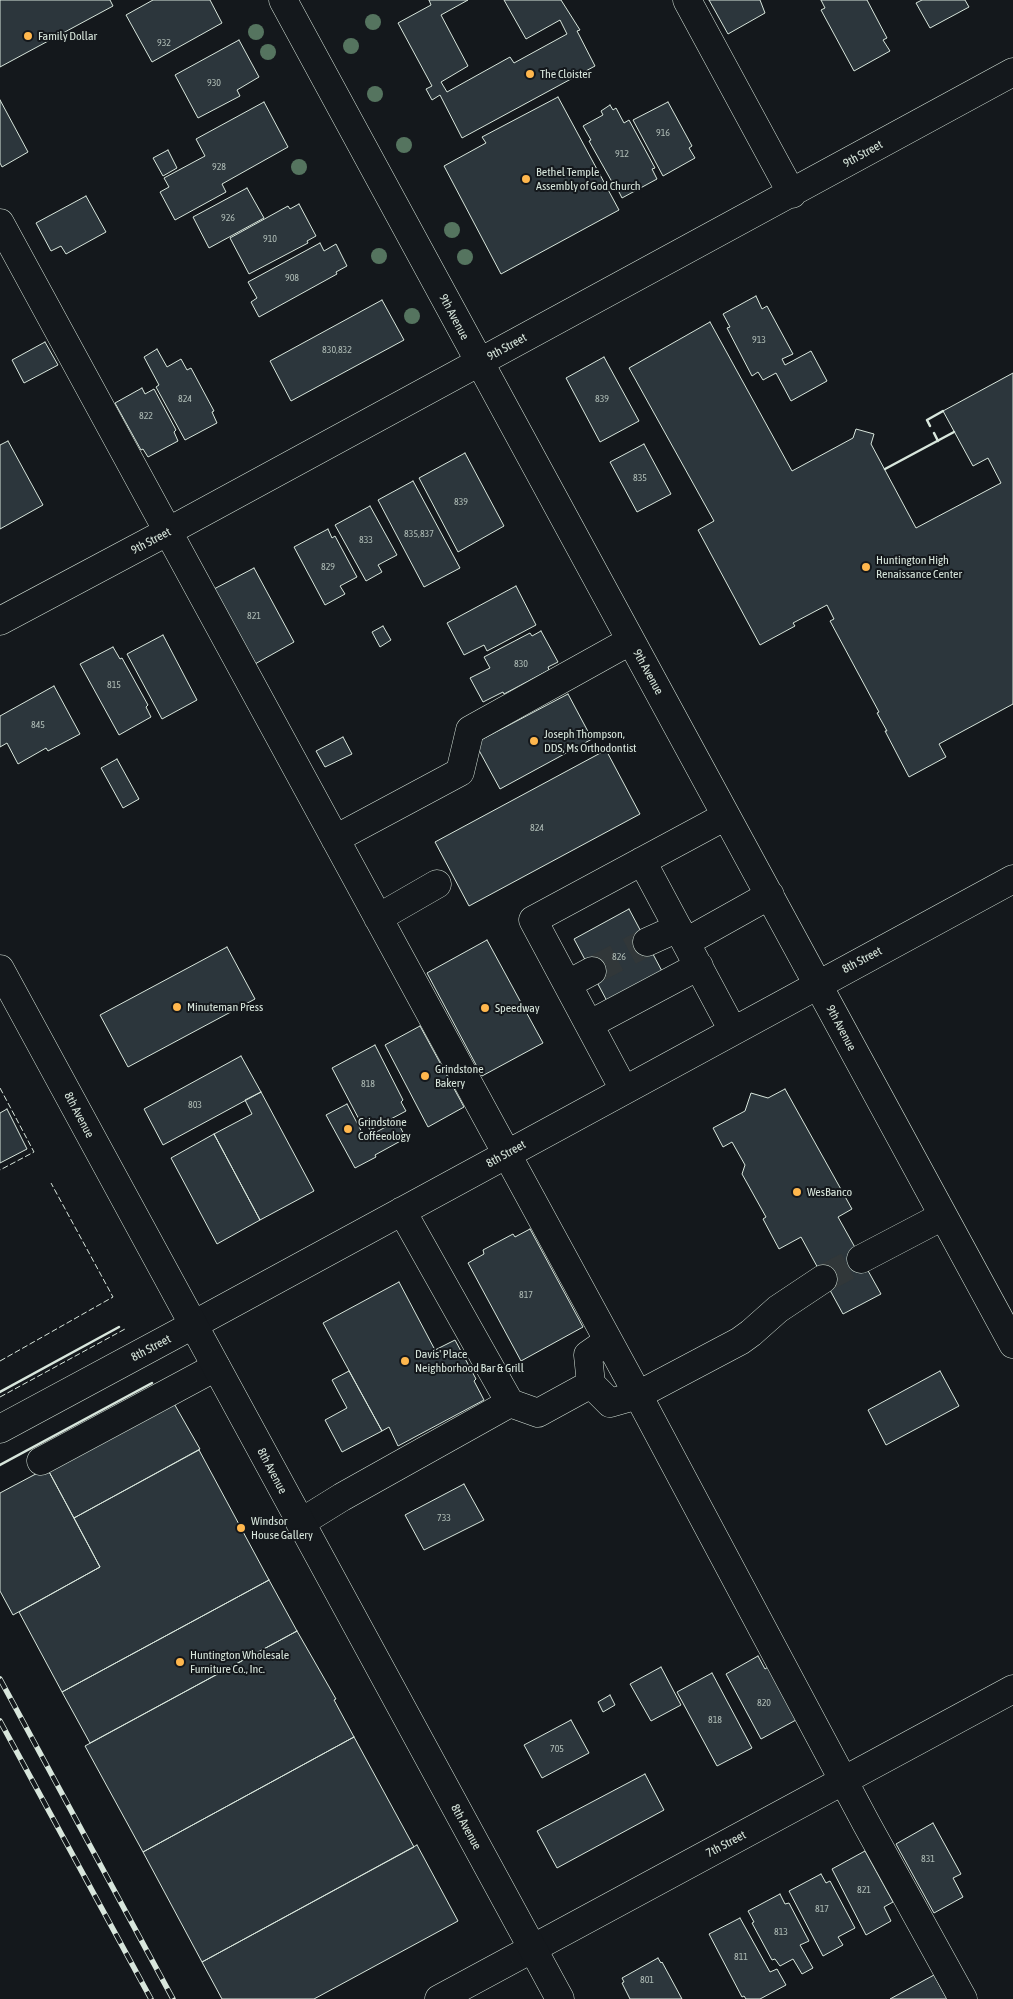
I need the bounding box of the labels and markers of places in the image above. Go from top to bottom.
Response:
place label: Family Dollar [38,29,97,43]
marker: Family Dollar [22,30,34,42]
place label: The Cloister [540,67,591,81]
marker: The Cloister [524,68,536,80]
place label: Bethel Temple Assembly of God Church [536,165,641,193]
marker: Bethel Temple Assembly of God Church [520,173,532,185]
place label: Huntington High Renaissance Center [876,553,962,581]
marker: Huntington High Renaissance Center [860,561,872,573]
place label: Joseph Thompson, DDS, Ms Orthodontist [544,727,637,755]
marker: Joseph Thompson, DDS, Ms Orthodontist [528,735,540,747]
place label: Minuteman Press [187,1000,263,1014]
marker: Minuteman Press [171,1001,183,1013]
place label: Speedway [495,1001,540,1015]
marker: Speedway [479,1002,491,1014]
place label: Grindstone Bakery [435,1062,484,1090]
marker: Grindstone Bakery [419,1070,431,1082]
place label: Grindstone Coffeeology [358,1115,411,1143]
marker: Grindstone Coffeeology [342,1123,354,1135]
place label: WesBanco [807,1185,852,1199]
marker: WesBanco [791,1186,803,1198]
place label: Davis' Place Neighborhood Bar & Grill [415,1347,524,1375]
marker: Davis' Place Neighborhood Bar & Grill [399,1355,411,1367]
place label: Windsor House Gallery [251,1514,313,1542]
marker: Windsor House Gallery [235,1522,247,1534]
place label: Huntington Wholesale Furniture Co., Inc. [190,1648,289,1676]
marker: Huntington Wholesale Furniture Co., Inc. [174,1656,186,1668]

